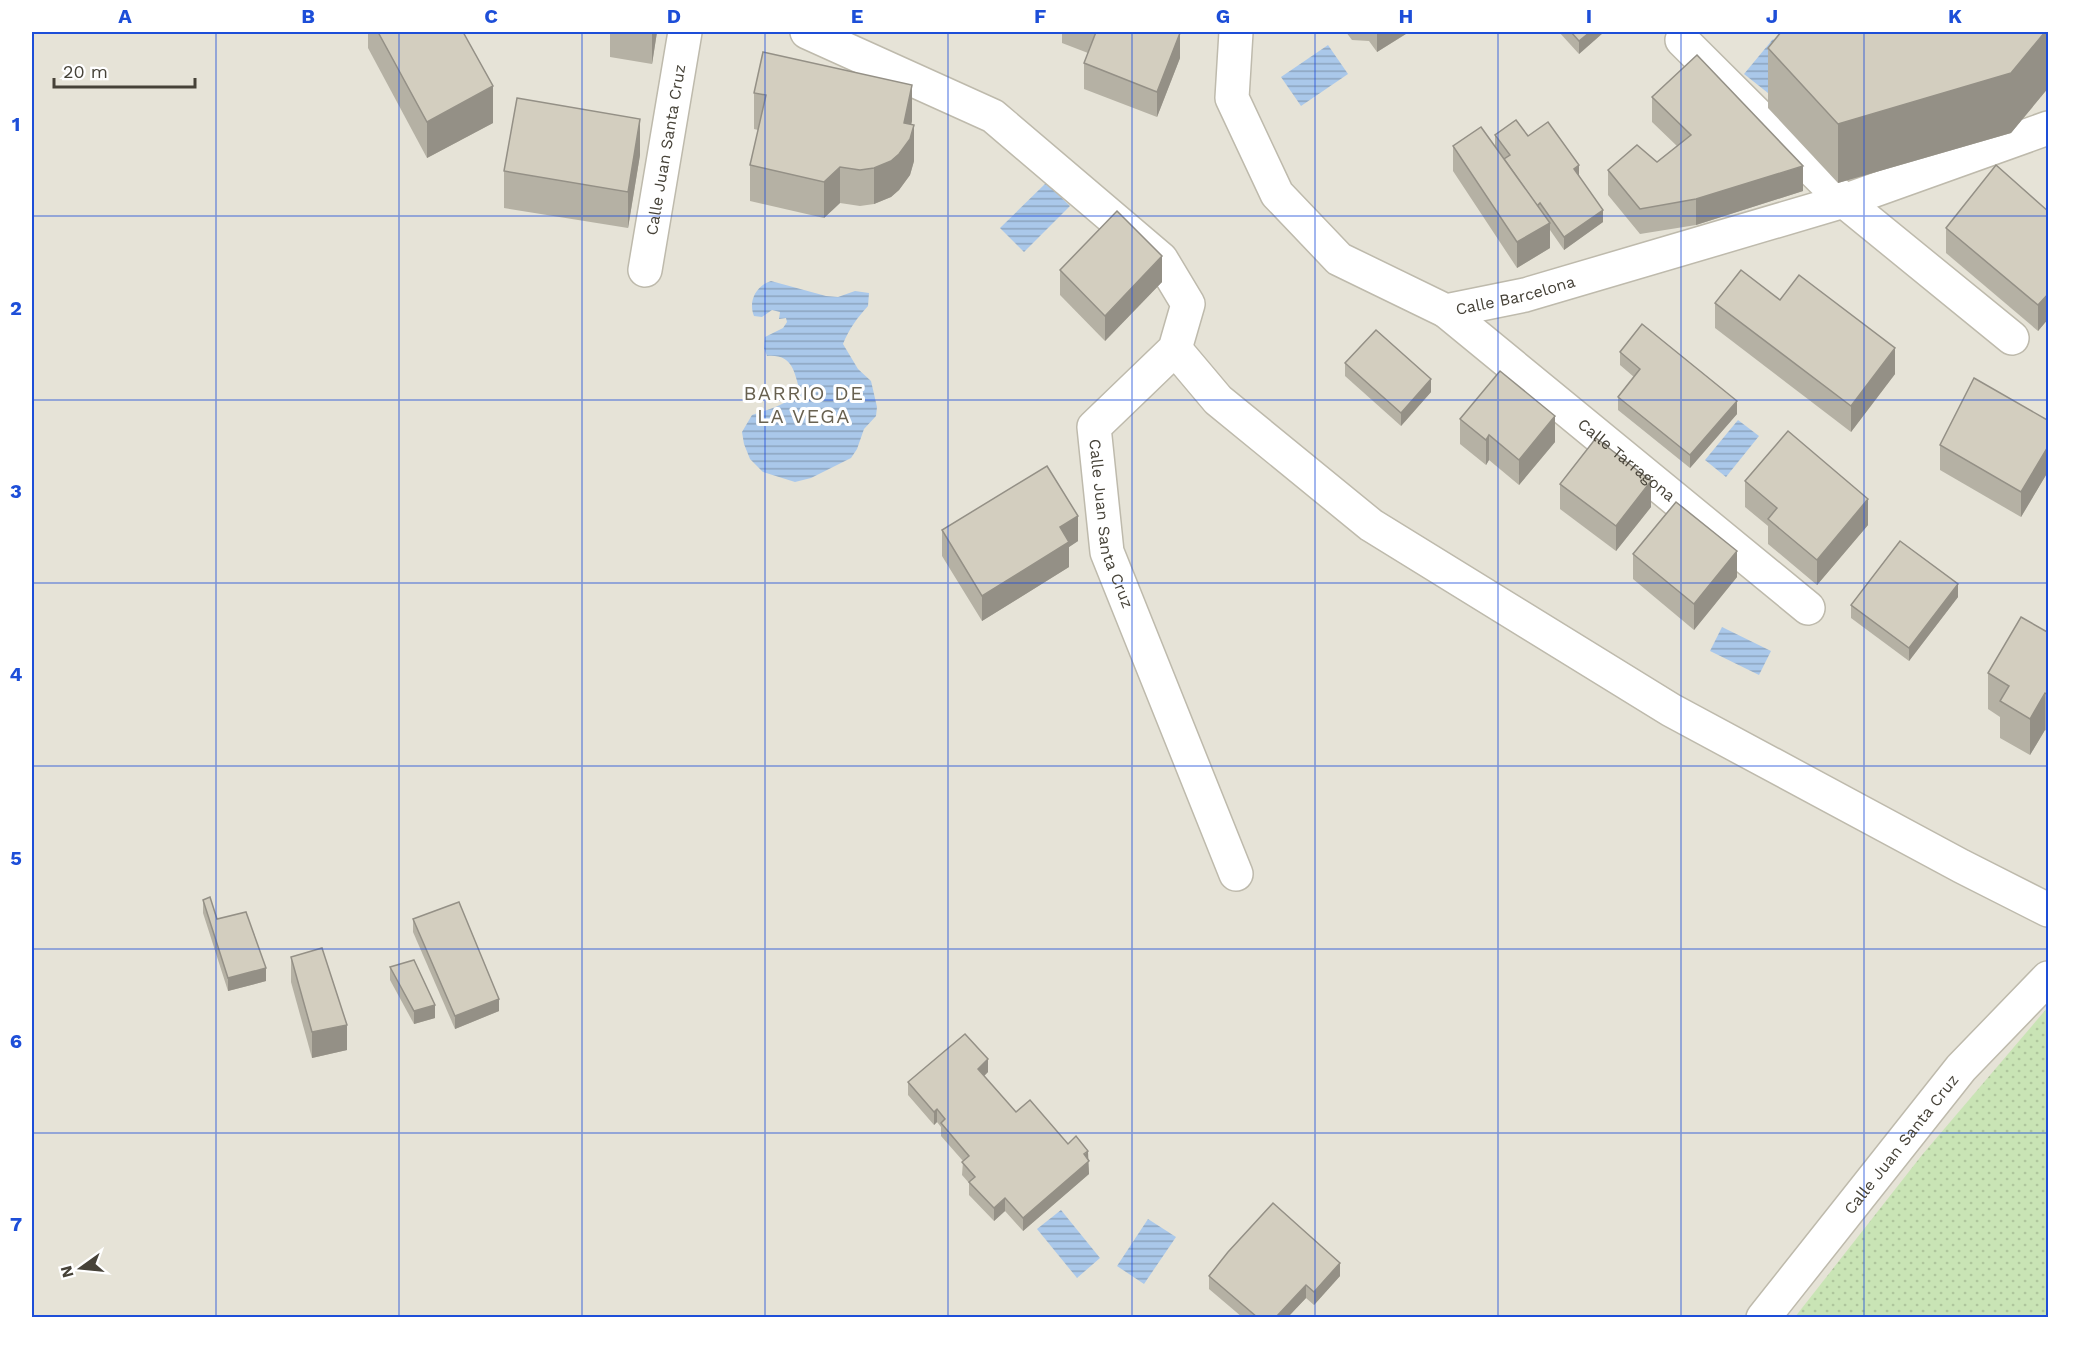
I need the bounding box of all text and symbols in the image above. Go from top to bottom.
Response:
text: A [118,4,132,28]
text: B [301,4,315,28]
text: C [484,4,498,28]
text: D [667,4,681,28]
text: E [851,4,863,28]
text: F [1034,4,1046,28]
text: G [1216,4,1230,28]
text: H [1399,4,1413,28]
text: I [1586,4,1592,28]
text: J [1766,4,1778,28]
text: K [1948,4,1962,28]
scale bar [54,51,195,89]
text: 20 m [63,61,108,82]
street label: Calle Juan Santa Cruz [641,63,689,237]
text: 1 [12,112,20,136]
street label: Calle Barcelona [1454,271,1577,318]
text: 2 [10,296,22,320]
district label: BARRIO DE LA VEGA [743,381,865,428]
street label: Calle Tarragona [1574,414,1679,505]
street label: Calle Juan Santa Cruz [1086,438,1138,611]
text: 3 [10,479,22,503]
text: 4 [10,662,23,686]
text: 5 [10,846,22,870]
text: 6 [10,1029,22,1053]
street label: Calle Juan Santa Cruz [1840,1070,1962,1218]
text: 7 [10,1212,22,1236]
north arrow [51,1238,111,1298]
text: N [56,1264,78,1280]

